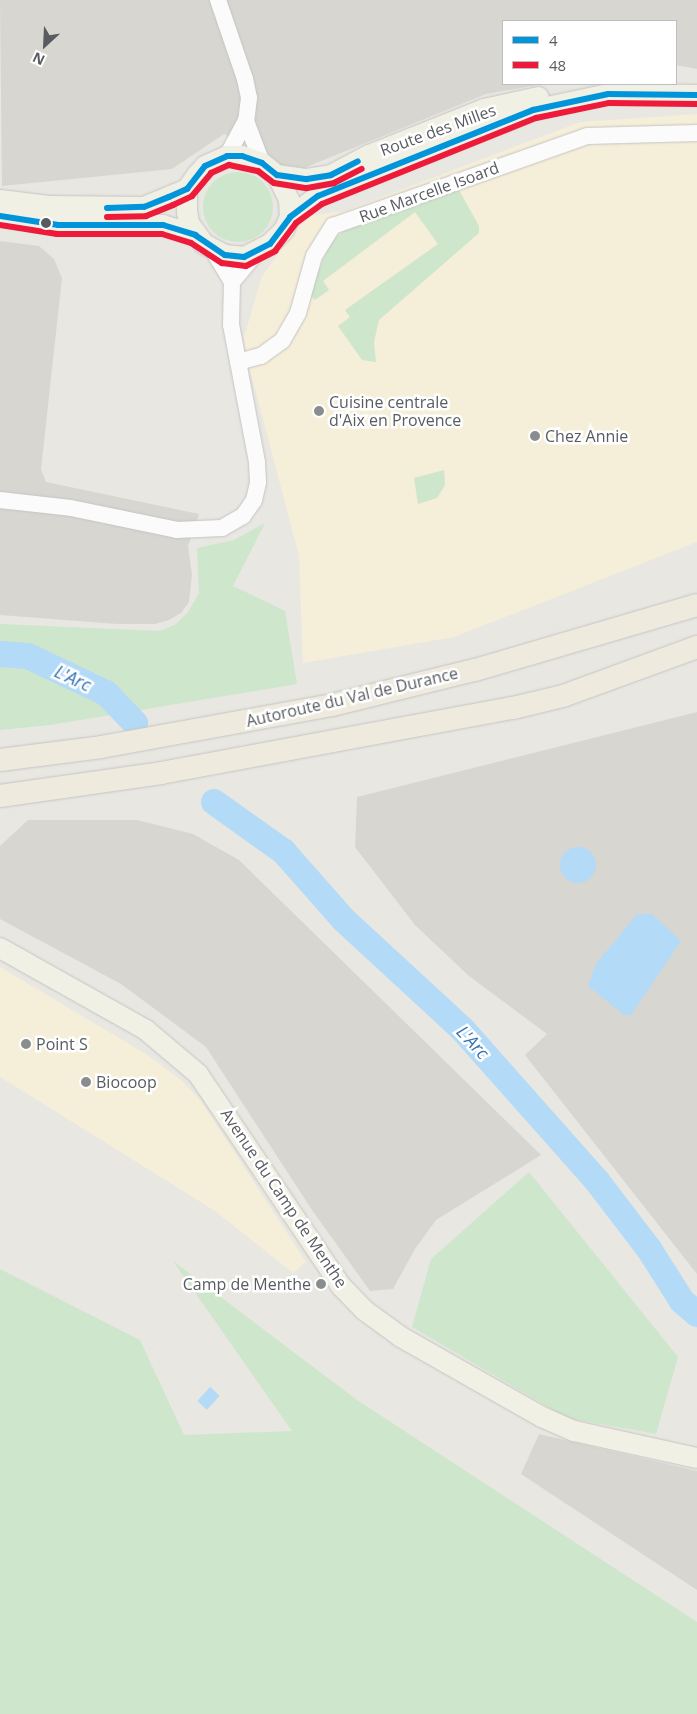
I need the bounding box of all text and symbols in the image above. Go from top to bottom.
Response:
north arrow [20,20,70,70]
legend [502,20,677,85]
text: 4 [549,30,558,50]
text: N [29,48,48,70]
text: 48 [549,55,566,75]
street label: Route des Milles [377,100,499,160]
street label: Rue Marcelle Isoard [356,158,502,226]
unlabelled marker [41,218,51,228]
place label: Cuisine centrale d'Aix en Provence [329,392,461,430]
marker: Cuisine centrale d'Aix en Provence [313,405,325,417]
place label: Chez Annie [545,426,628,446]
marker: Chez Annie [529,430,541,442]
water label: L'Arc [51,660,95,696]
street label: Autoroute du Val de Durance [244,663,460,731]
water label: L'Arc [452,1021,494,1063]
place label: Point S [36,1034,88,1054]
marker: Point S [20,1038,32,1050]
place label: Biocoop [96,1072,157,1092]
marker: Biocoop [80,1076,92,1088]
street label: Avenue du Camp de Menthe [217,1105,351,1291]
place label: Camp de Menthe [183,1274,311,1294]
marker: Camp de Menthe [315,1278,327,1290]

